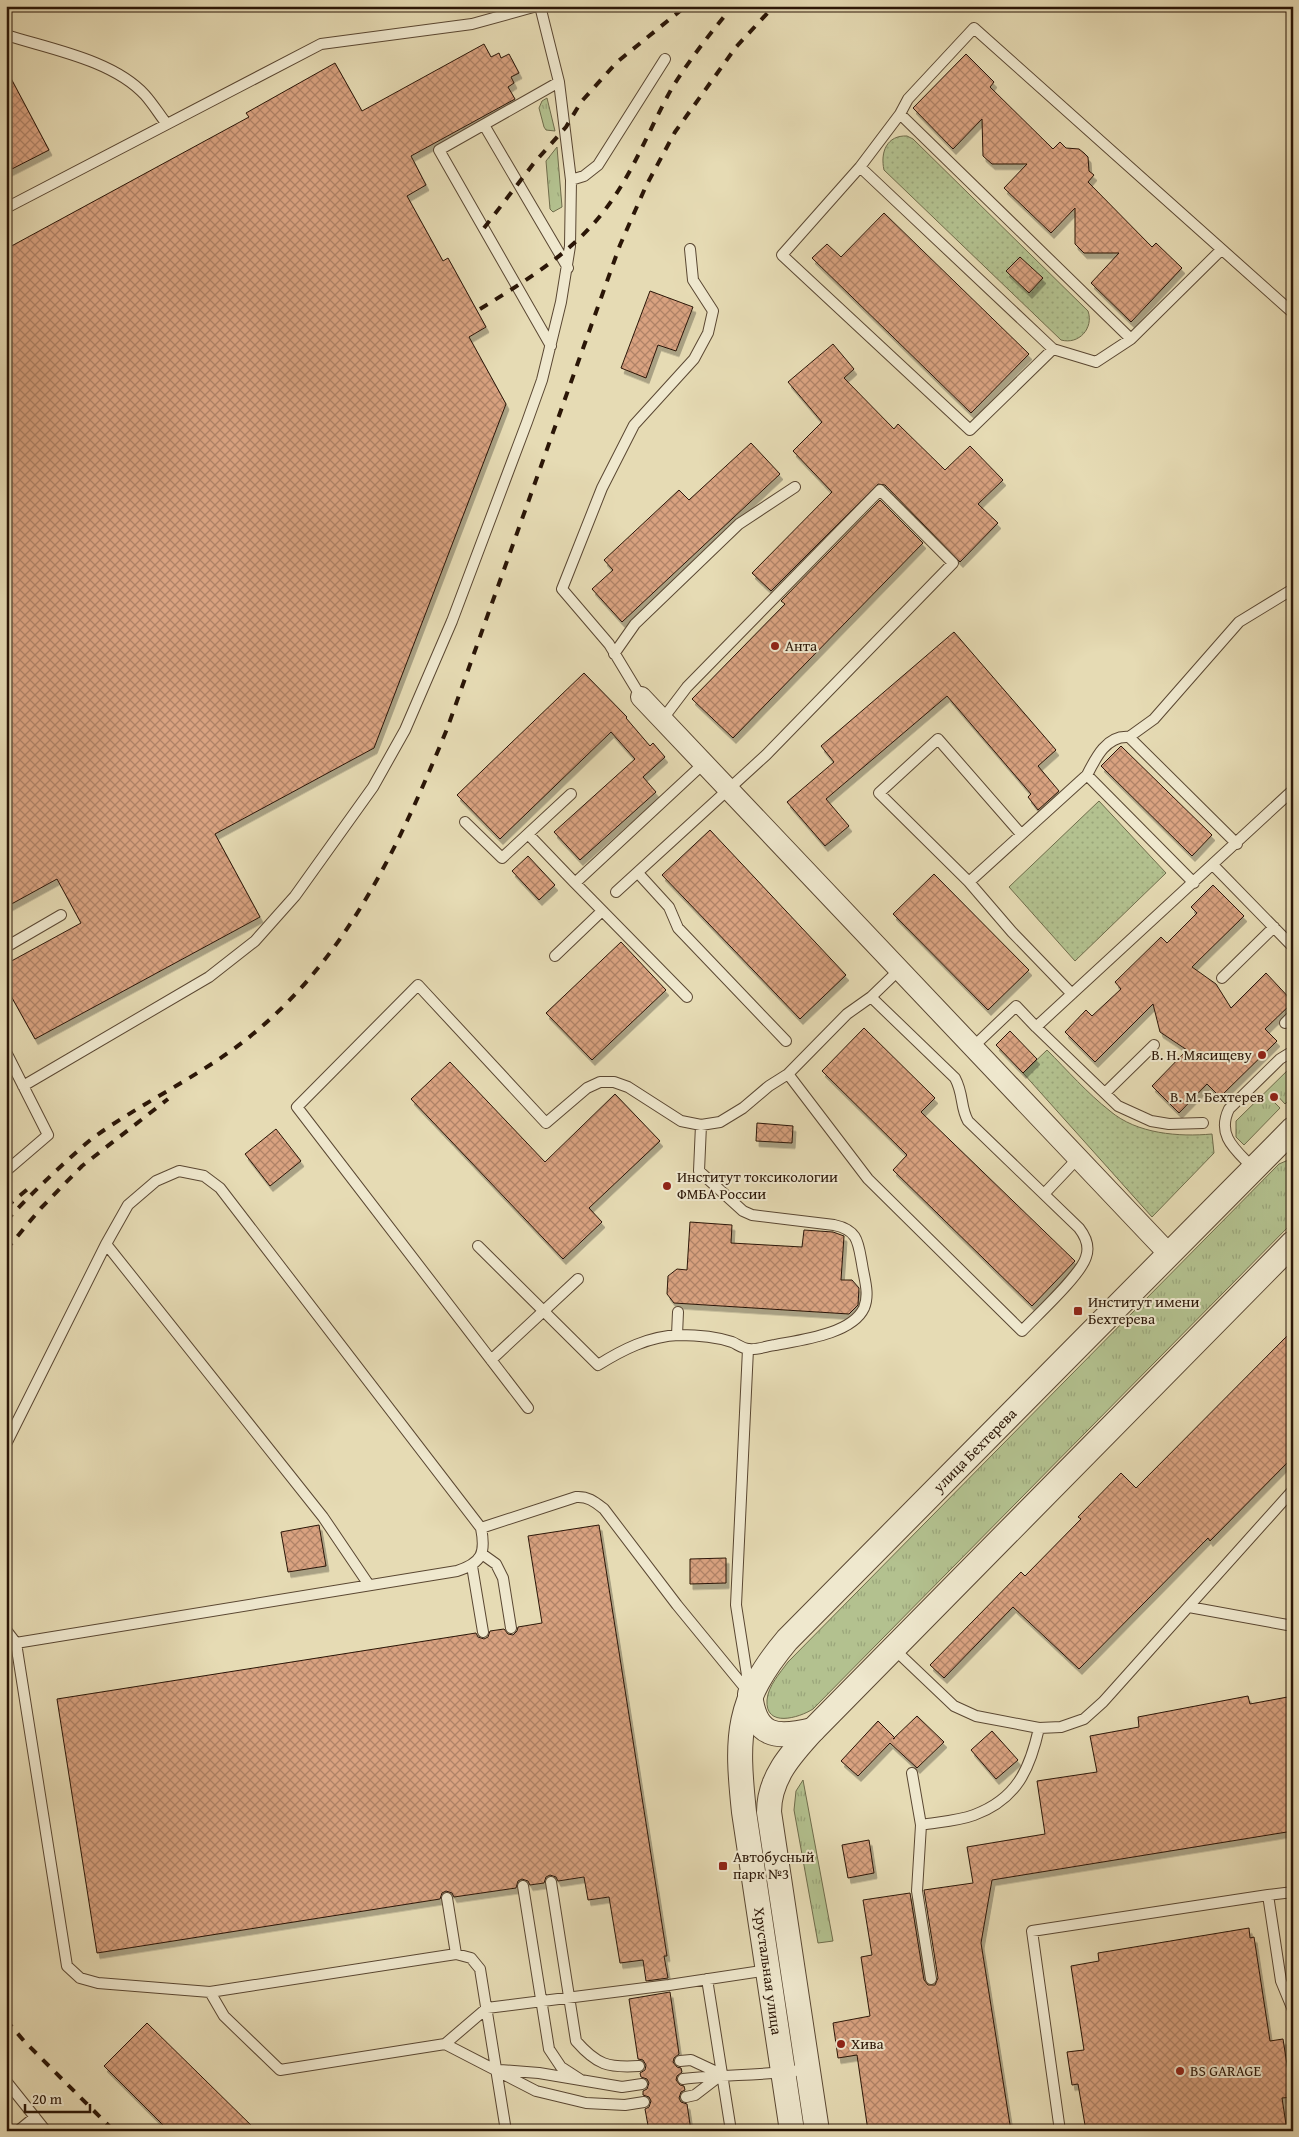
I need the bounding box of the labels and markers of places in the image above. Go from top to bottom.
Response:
place label: Анта [785,635,818,656]
marker: Анта [769,640,781,652]
place label: В. Н. Мясищеву [1151,1044,1252,1065]
marker: В. Н. Мясищеву [1256,1049,1268,1061]
place label: В. М. Бехтерев [1170,1086,1264,1107]
marker: В. М. Бехтерев [1268,1091,1280,1103]
place label: Институт токсикологии ФМБА России [677,1166,838,1204]
marker: Институт токсикологии ФМБА России [661,1180,673,1192]
place label: Институт имени Бехтерева [1088,1291,1199,1329]
marker: Институт имени Бехтерева [1072,1305,1084,1317]
place label: Автобусный парк №3 [733,1846,814,1884]
marker: Автобусный парк №3 [717,1860,729,1872]
place label: Хива [851,2033,885,2054]
marker: Хива [835,2038,847,2050]
place label: BS GARAGE [1190,2060,1261,2081]
marker: BS GARAGE [1174,2065,1186,2077]

